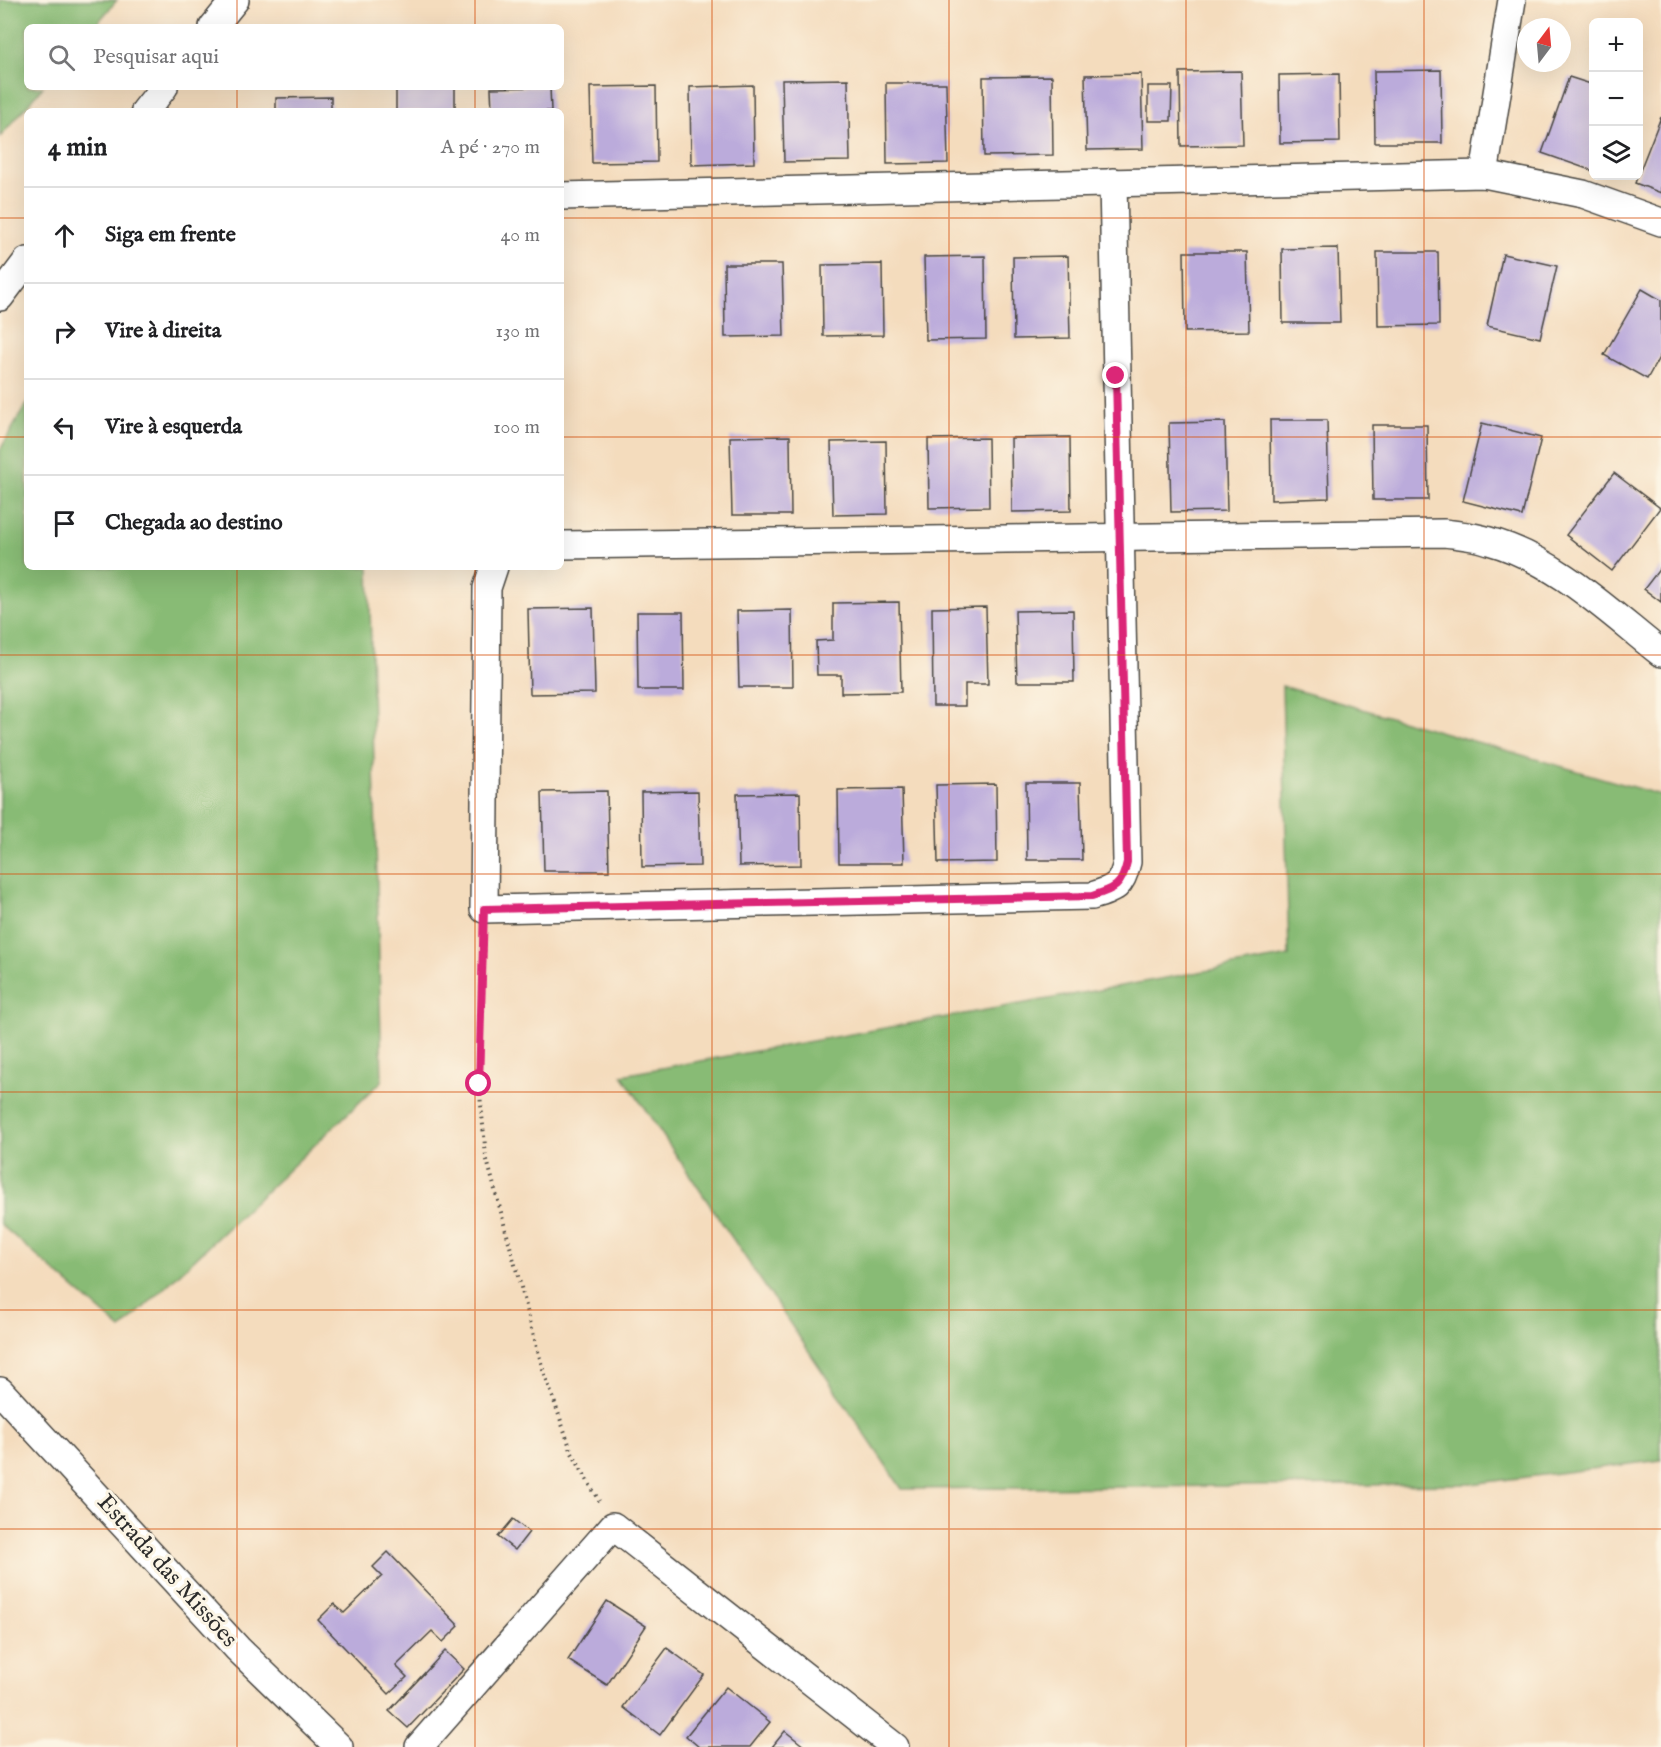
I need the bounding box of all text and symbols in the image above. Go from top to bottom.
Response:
north arrow [1517,18,1571,72]
map controls [1589,18,1643,180]
button: + [1589,18,1643,72]
search box [24,24,564,90]
icon: search [45,41,78,74]
text: Pesquisar aqui [93,43,219,71]
button: − [1589,72,1643,126]
button: layers [1589,126,1643,180]
text: 4 min [48,131,107,164]
text: A pé · 270 m [441,135,540,160]
icon: ahead [48,219,81,252]
text: Siga em frente [105,221,236,249]
text: 40 m [501,223,540,248]
icon: right [48,315,81,348]
text: Vire à direita [105,317,221,345]
text: 130 m [495,319,540,344]
route end [1102,362,1128,388]
icon: left [48,411,81,444]
text: Vire à esquerda [105,413,242,441]
text: 100 m [493,415,540,440]
icon: arrive [48,507,81,540]
text: Chegada ao destino [105,509,283,537]
route start [465,1070,491,1096]
street label: Estrada das Missões [90,1488,244,1654]

